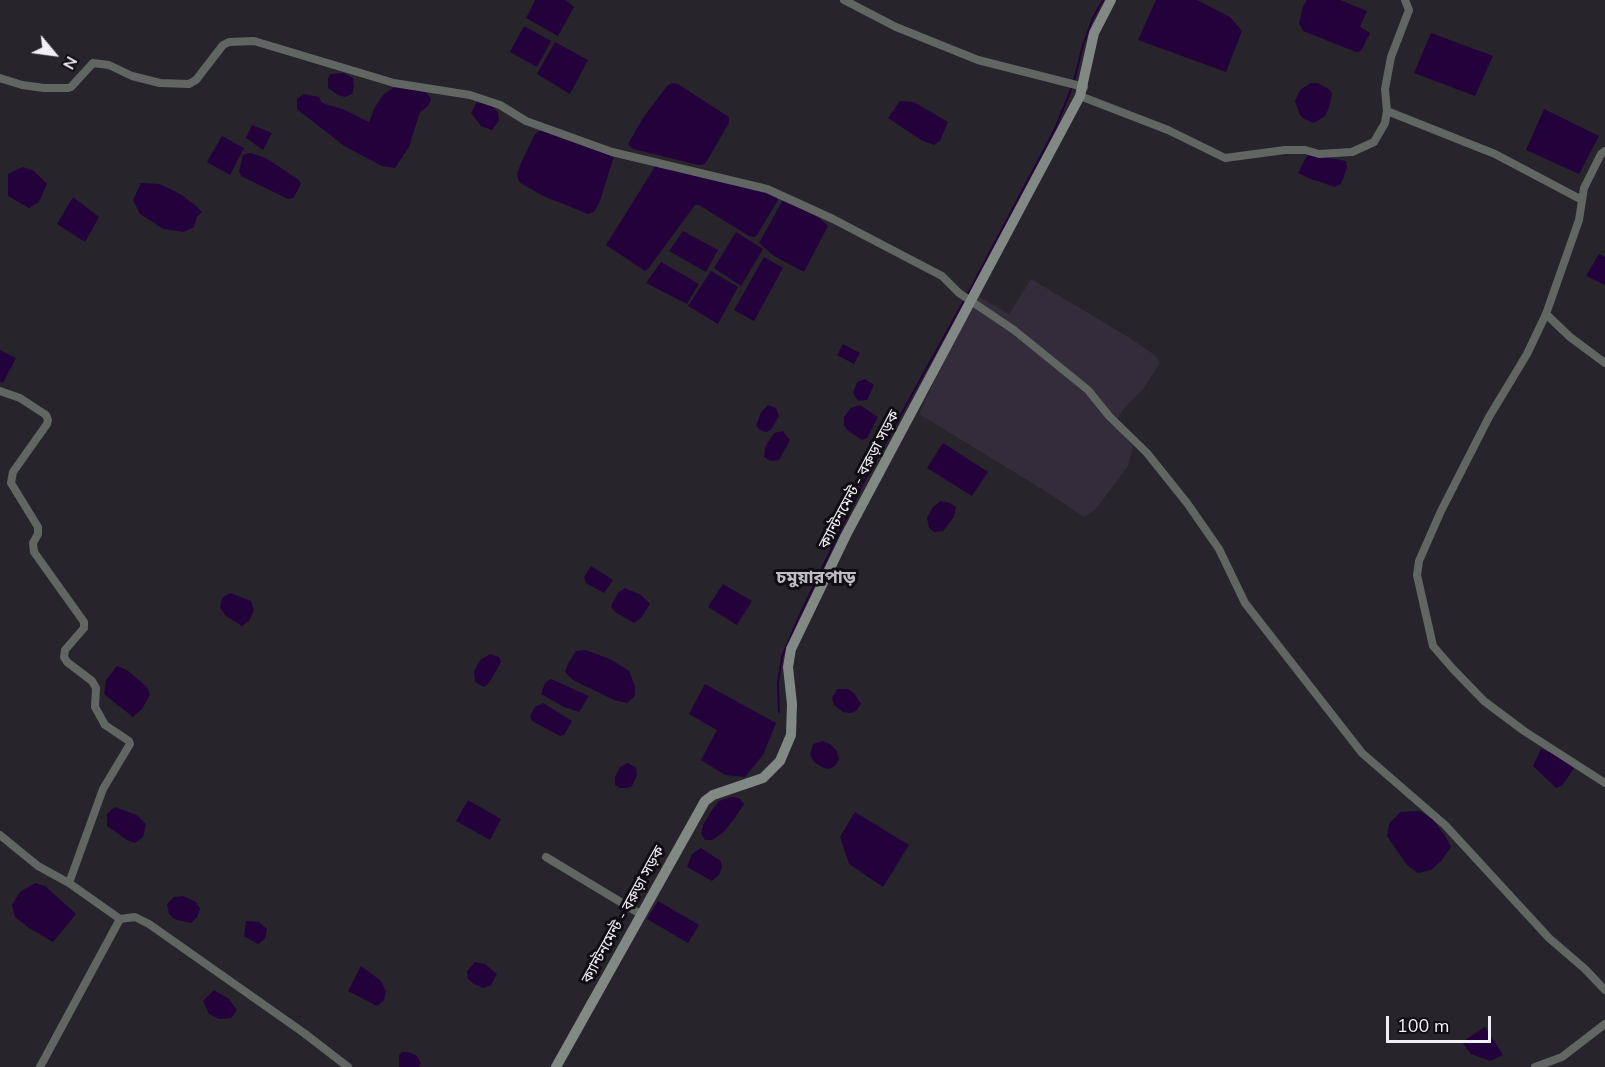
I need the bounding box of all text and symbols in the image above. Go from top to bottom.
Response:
north arrow [24,24,84,84]
text: N [57,52,82,73]
street label: ক্যান্টনমেন্ট - বরুড়া সড়ক [816,408,904,552]
district label: চমুয়ারপাড় [776,568,856,590]
street label: ক্যান্টনমেন্ট - বরুড়া সড়ক [579,843,669,987]
scale bar [1389,1004,1494,1042]
text: 100 m [1397,1014,1449,1038]

